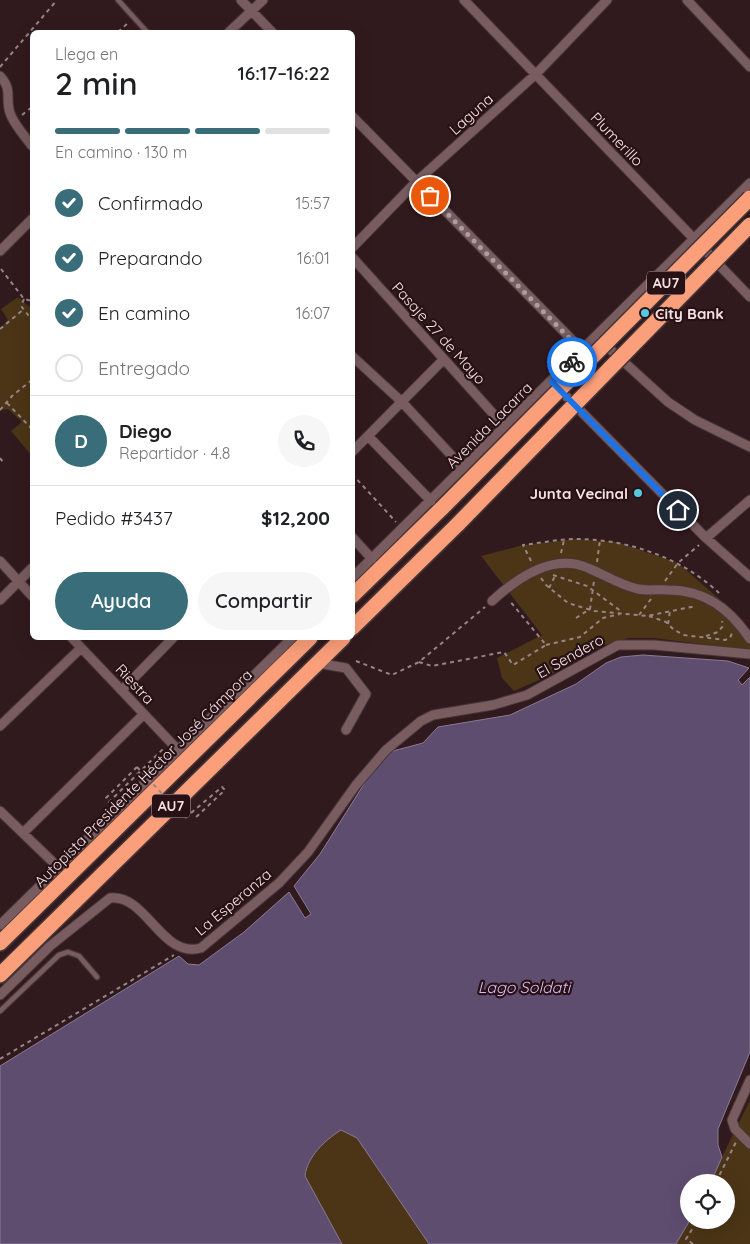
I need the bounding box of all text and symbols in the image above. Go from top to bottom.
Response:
text: Llega en [55,44,118,64]
text: 16:17–16:22 [237,61,330,85]
text: 2 min [55,63,138,103]
street label: Laguna [445,89,497,139]
street label: Plumerillo [587,108,647,170]
text: En camino · 130 m [55,142,187,162]
pin [409,175,451,217]
icon: bag [416,182,444,210]
icon: check [55,189,83,217]
text: Confirmado [98,191,203,215]
text: 15:57 [295,193,330,213]
icon: check [55,244,83,272]
text: Preparando [98,246,203,270]
text: 16:01 [297,248,330,268]
road number: AU7 [647,272,685,294]
street label: Pasaje 27 de Mayo [388,278,490,388]
icon: check [55,299,83,327]
text: En camino [98,301,190,325]
text: 16:07 [296,303,330,323]
place label: City Bank [655,304,724,323]
marker: City Bank [639,307,651,319]
courier [547,337,597,387]
icon: bike [558,348,586,376]
text: Entregado [98,356,190,380]
street label: Avenida Lacarra [442,378,536,472]
button: phone [278,415,330,467]
text: Diego [119,419,172,443]
text: D [74,429,88,453]
text: Repartidor · 4.8 [119,443,230,463]
place label: Junta Vecinal [530,484,628,503]
marker: Junta Vecinal [632,487,644,499]
pin [657,489,699,531]
icon: home [664,496,692,524]
text: Pedido #3437 [55,506,173,530]
text: $12,200 [261,506,330,530]
button: Ayuda [55,572,188,630]
button: Compartir [198,572,330,630]
street label: El Sendero [533,630,607,682]
street label: Riestra [111,660,159,708]
street label: Autopista Presidente Héctor José Cámpora [30,665,256,891]
road number: AU7 [152,794,190,818]
street label: La Esperanza [191,865,275,939]
water label: Lago Soldati [478,977,572,997]
map controls [680,1174,735,1229]
button: locate [680,1174,735,1229]

